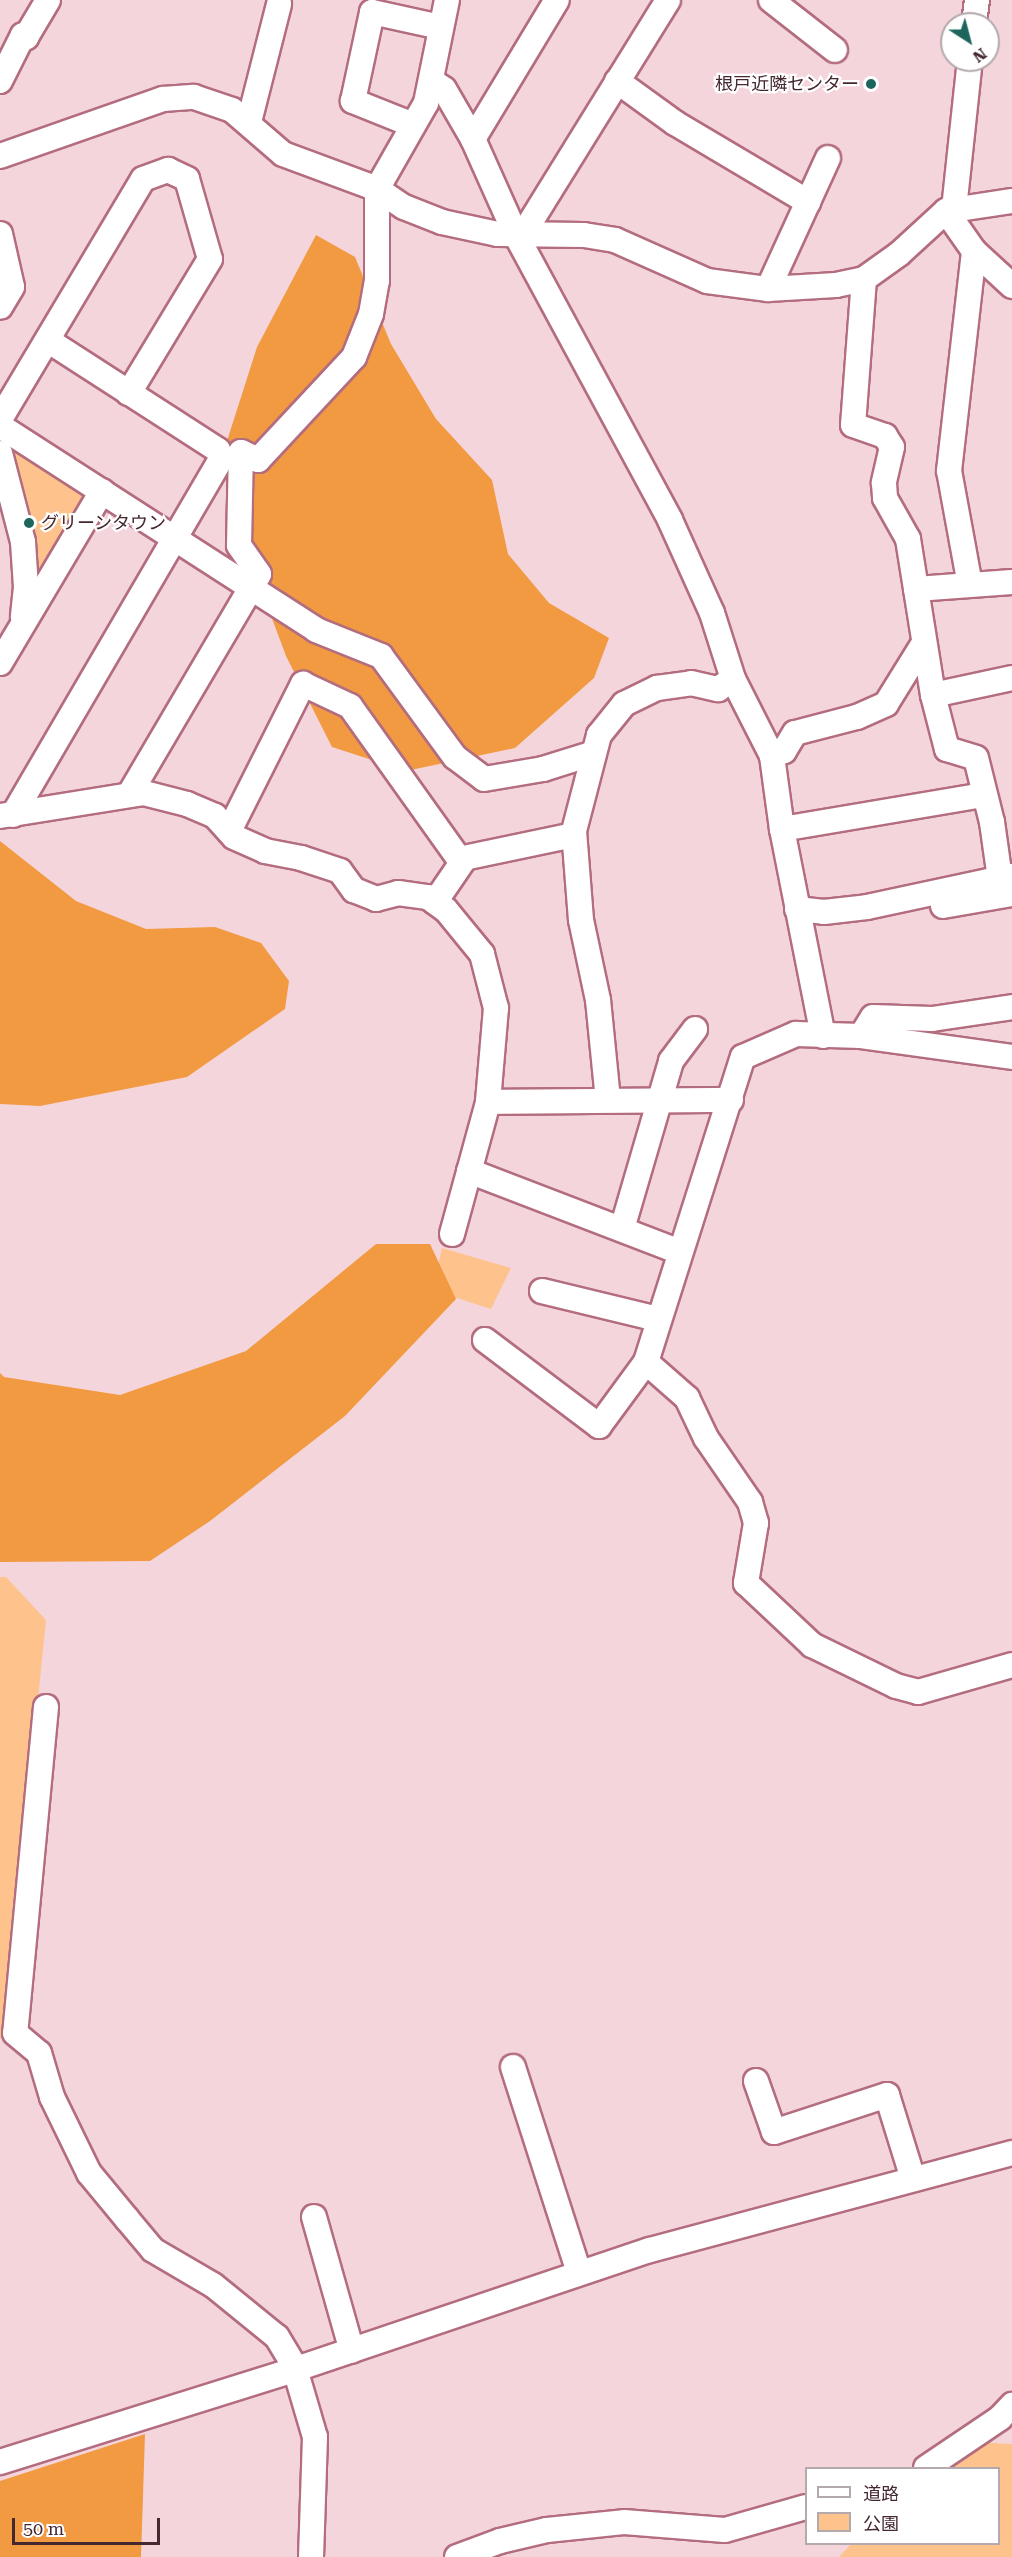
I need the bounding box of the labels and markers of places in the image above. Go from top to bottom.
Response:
place label: 根戸近隣センター [715,73,859,95]
marker: 根戸近隣センター [864,77,878,91]
place label: グリーンタウン [41,512,167,534]
marker: グリーンタウン [22,516,36,530]

